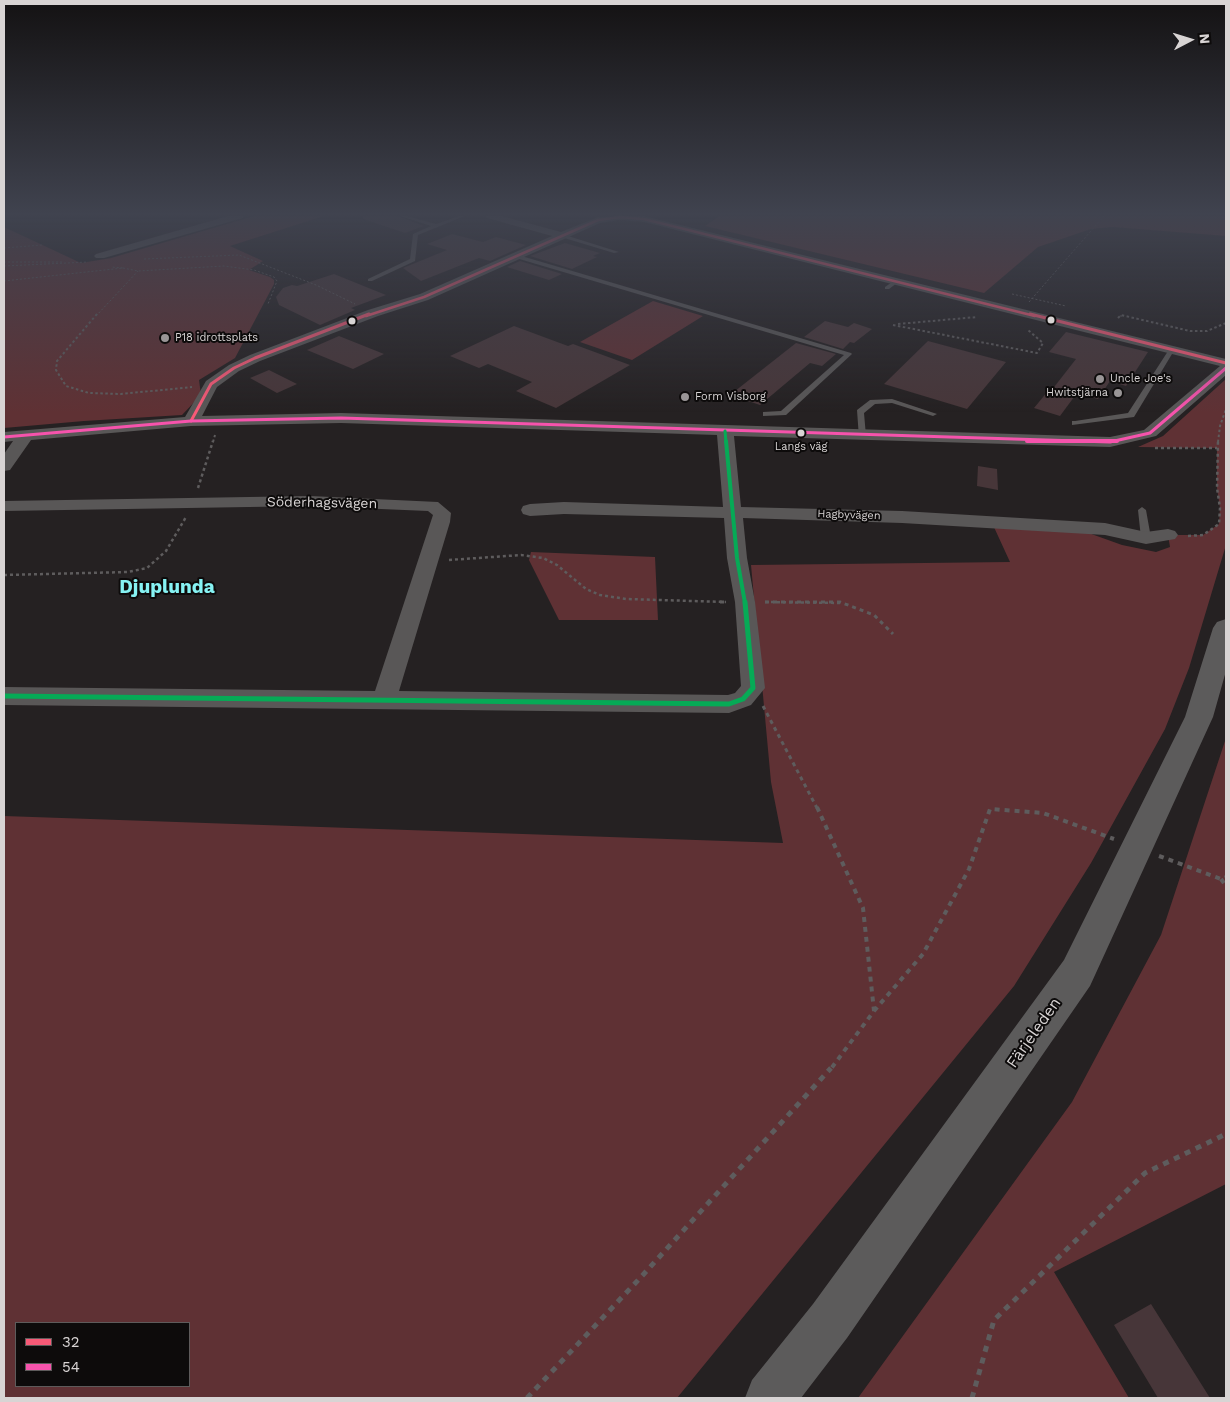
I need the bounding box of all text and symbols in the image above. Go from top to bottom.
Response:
north arrow [1165,15,1215,65]
text: N [1197,33,1213,45]
unlabelled marker [1046,315,1056,325]
unlabelled marker [347,316,357,326]
place label: P18 idrottsplats [175,331,258,345]
marker: P18 idrottsplats [159,332,171,344]
place label: Uncle Joe's [1110,372,1171,386]
marker: Uncle Joe's [1094,373,1106,385]
place label: Hwitstjärna [1046,386,1108,400]
marker: Hwitstjärna [1112,387,1124,399]
place label: Form Visborg [695,390,766,404]
marker: Form Visborg [679,391,691,403]
marker: Langs väg [796,428,806,438]
place label: Langs väg [775,440,827,454]
street label: Söderhagsvägen [267,494,377,512]
street label: Hagbyvägen [817,507,881,523]
district label: Djuplunda [119,576,215,598]
street label: Färjeleden [1003,994,1065,1072]
legend [15,1322,190,1387]
text: 32 [62,1333,80,1351]
text: 54 [62,1358,80,1376]

